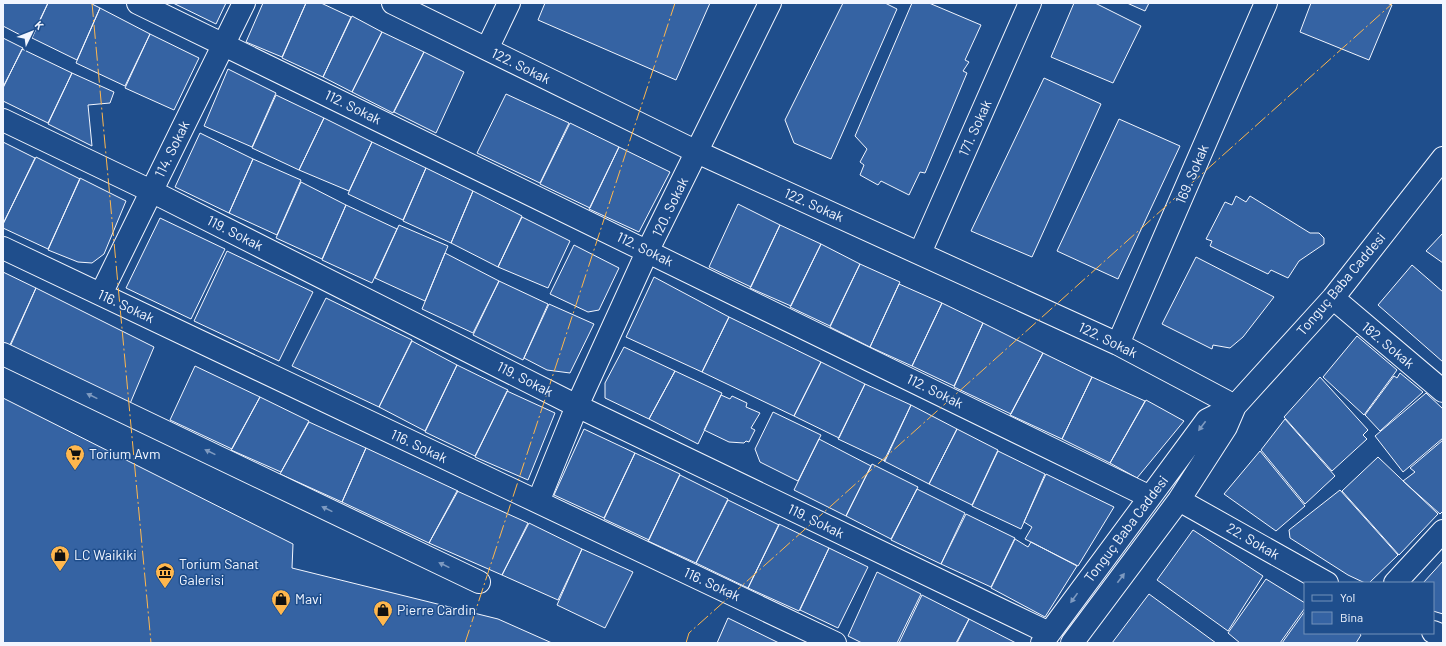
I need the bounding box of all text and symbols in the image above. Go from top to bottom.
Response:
north arrow [12,12,52,52]
text: K [33,18,47,32]
street label: 122. Sokak [489,44,553,87]
street label: 112. Sokak [322,86,384,128]
street label: 171. Sokak [955,97,995,159]
street label: 114. Sokak [151,118,193,180]
street label: 169. Sokak [1171,142,1212,206]
street label: 120. Sokak [648,174,691,239]
street label: 122. Sokak [782,184,847,225]
street label: 119. Sokak [204,211,266,254]
street label: 112. Sokak [614,228,676,270]
street label: Tonguç Baba Caddesi [1293,229,1389,339]
street label: 116. Sokak [95,285,157,326]
street label: 122. Sokak [1076,318,1140,361]
street label: 182. Sokak [1359,318,1418,371]
street label: 119. Sokak [494,357,556,400]
street label: 112. Sokak [904,370,966,412]
one-way arrow [87,393,98,399]
one-way arrow [1198,421,1206,432]
street label: 116. Sokak [388,425,450,466]
supermarket icon: Torium Avm [64,443,86,471]
place label: Torium Avm [89,445,161,462]
one-way arrow [204,449,215,455]
street label: Tonguç Baba Caddesi [1080,472,1171,585]
street label: 119. Sokak [785,500,847,541]
one-way arrow [321,506,333,512]
street label: 22. Sokak [1224,519,1283,563]
shop icon: LC Waikiki [49,544,71,572]
place label: LC Waikiki [74,546,137,563]
place label: Torium Sanat Galerisi [179,555,259,588]
museum icon: Torium Sanat Galerisi [154,561,176,589]
one-way arrow [439,562,450,568]
street label: 116. Sokak [681,563,743,604]
one-way arrow [1117,573,1125,584]
legend [1304,582,1434,634]
shop icon: Mavi [270,588,292,616]
place label: Mavi [295,590,322,607]
text: Yol [1340,590,1355,604]
one-way arrow [1070,593,1079,604]
shop icon: Pierre Cardin [372,599,394,627]
place label: Pierre Cardin [397,601,476,618]
text: Bina [1340,610,1363,624]

